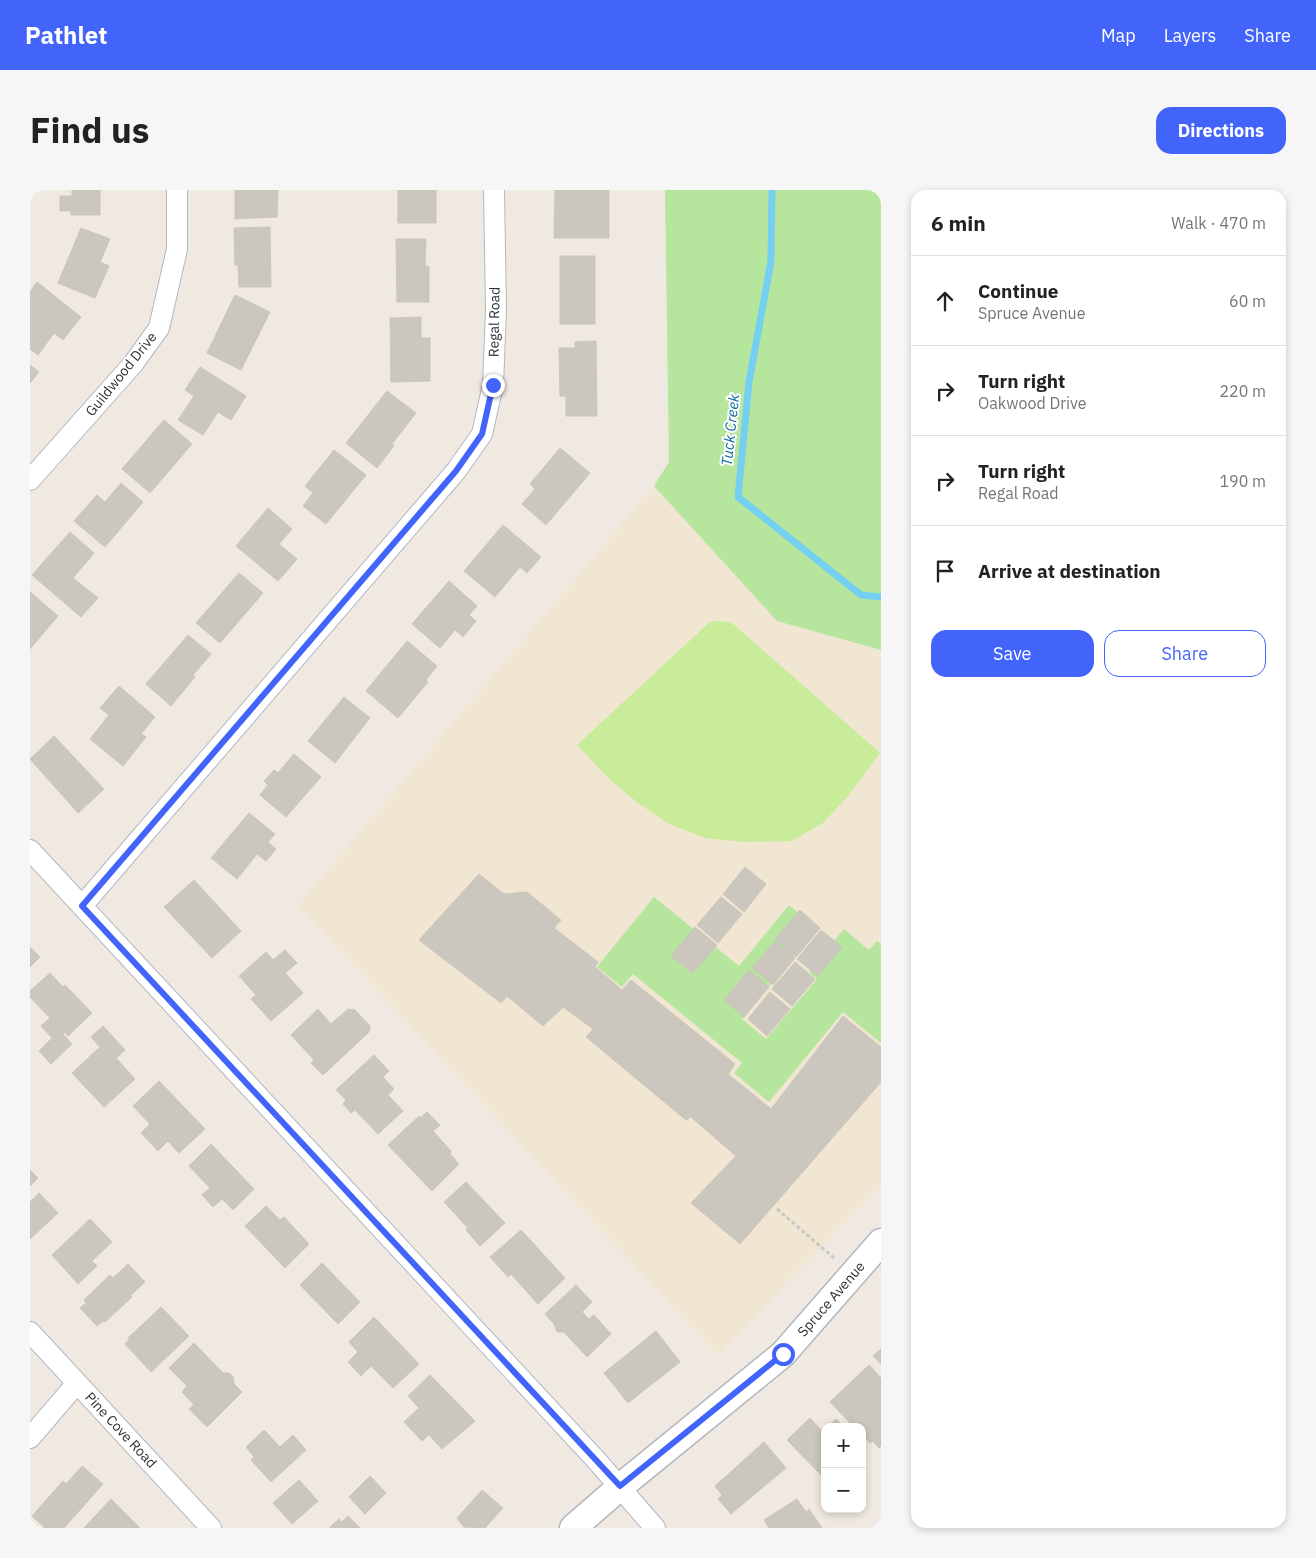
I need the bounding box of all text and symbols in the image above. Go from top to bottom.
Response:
text: Pathlet [25,19,107,51]
text: Map [1101,24,1136,47]
text: Layers [1164,24,1216,47]
text: Share [1244,24,1291,47]
text: Find us [30,107,149,153]
button: Directions [1156,107,1286,154]
text: 6 min [931,209,986,237]
text: Walk · 470 m [1171,213,1266,233]
text: Continue [978,279,1058,303]
street label: Regal Road [484,287,504,357]
icon: ahead [931,287,959,315]
text: 60 m [1229,291,1266,311]
text: Spruce Avenue [978,303,1085,323]
street label: Guildwood Drive [81,328,161,420]
text: Turn right [978,369,1065,393]
route end [482,374,505,397]
icon: right [931,377,959,405]
text: 220 m [1219,381,1266,401]
water label: Tuck Creek [717,393,743,467]
text: Oakwood Drive [978,393,1087,413]
text: Turn right [978,459,1065,483]
icon: right [931,467,959,495]
text: 190 m [1219,471,1266,491]
text: Regal Road [978,483,1059,503]
icon: arrive [931,557,959,585]
text: Arrive at destination [978,559,1161,583]
button: Save [931,630,1094,677]
button: Share [1104,630,1266,677]
street label: Spruce Avenue [793,1257,869,1340]
route start [772,1343,795,1366]
street label: Pine Cove Road [81,1388,161,1472]
map controls [821,1423,866,1513]
button: + [821,1423,866,1468]
button: − [821,1468,866,1513]

